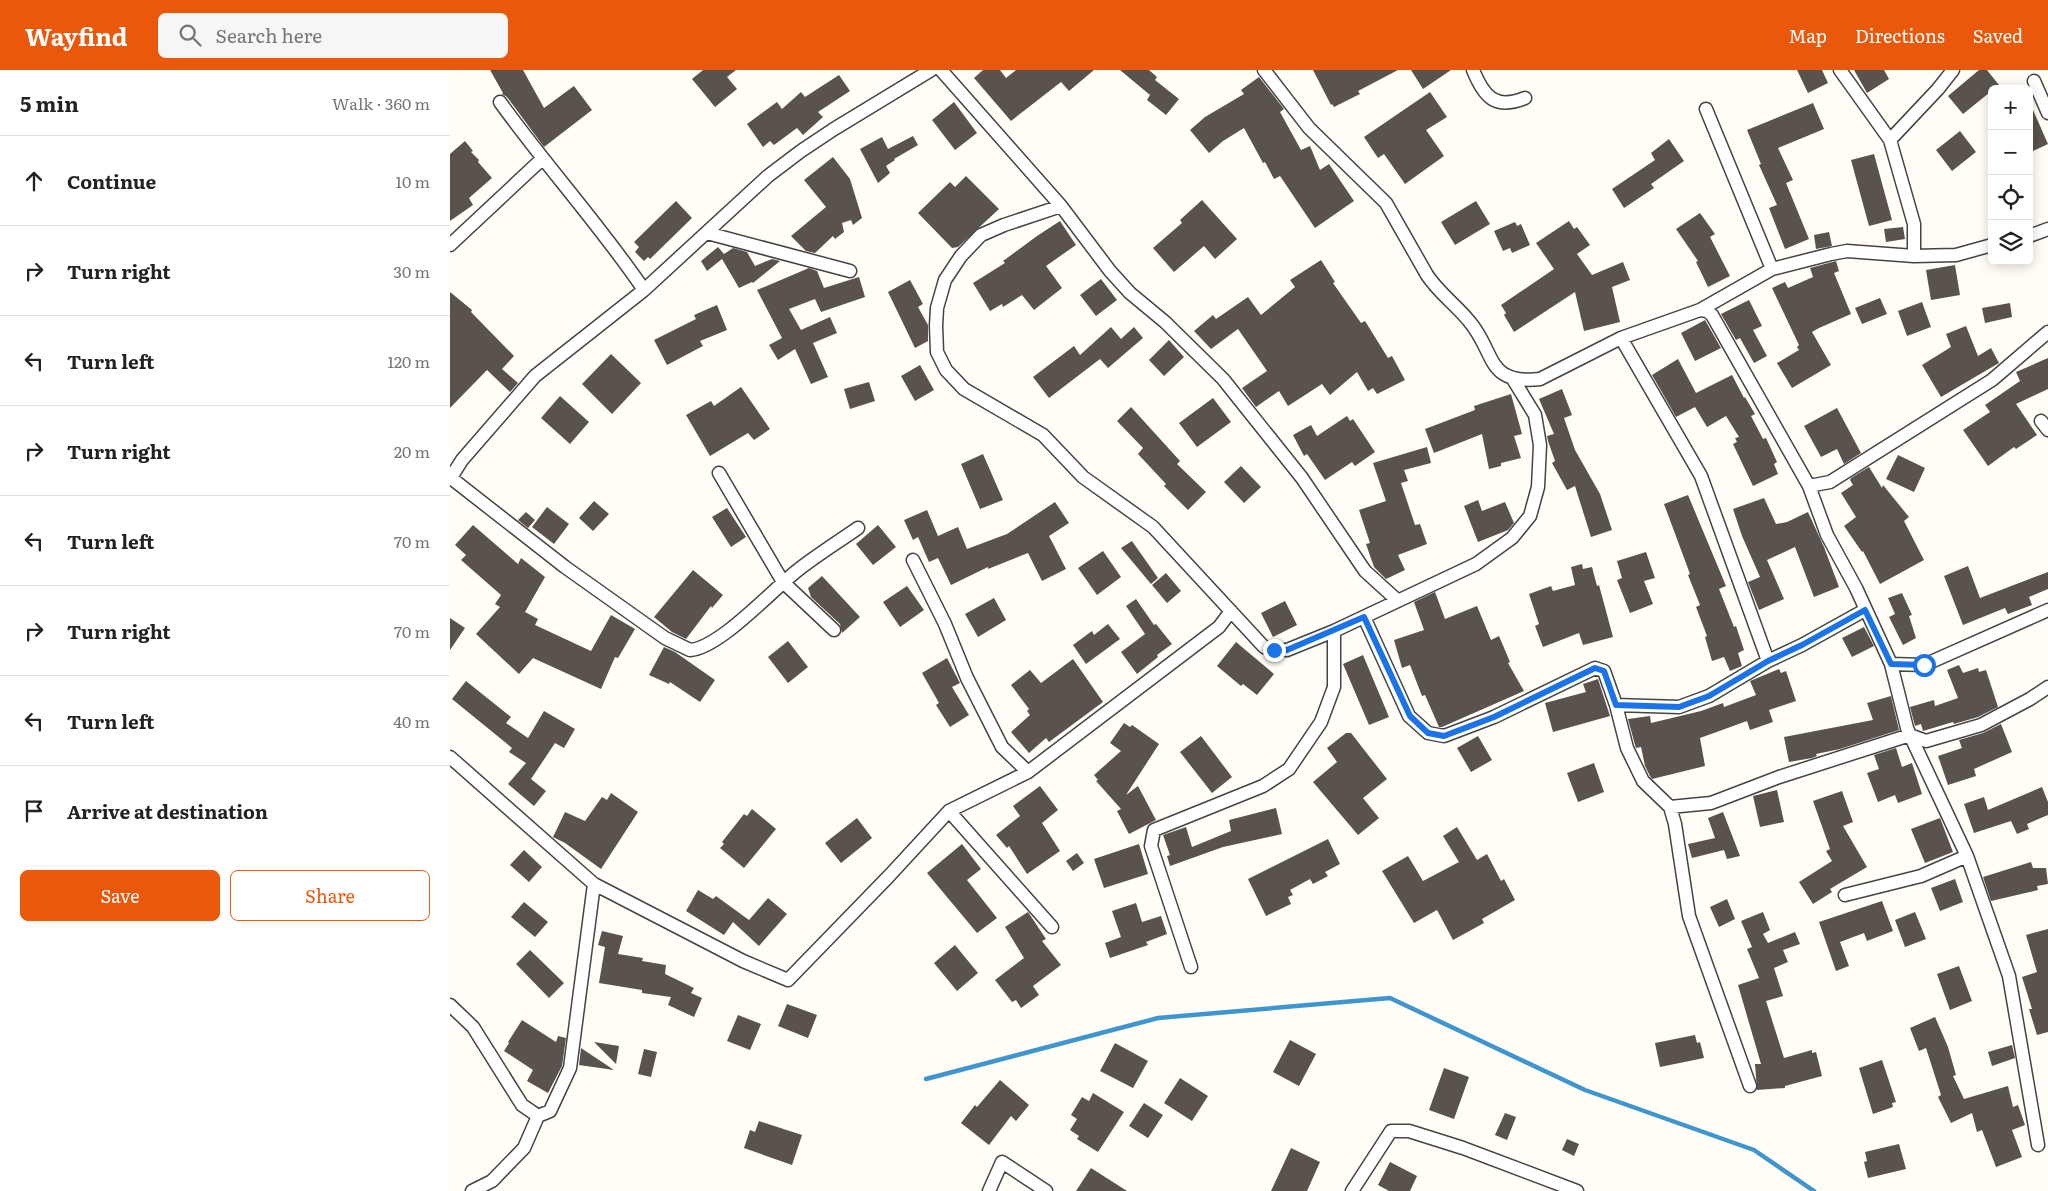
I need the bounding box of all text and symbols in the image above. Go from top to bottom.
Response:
search box [158,13,508,58]
text: Wayfind [25,18,128,53]
icon: search [176,21,204,49]
text: Search here [216,21,322,49]
text: Map [1789,22,1827,49]
text: Directions [1855,22,1945,49]
text: Saved [1973,22,2023,49]
map controls [1988,85,2033,265]
button: + [1988,85,2033,130]
text: 5 min [20,87,79,118]
text: Walk · 360 m [332,91,430,115]
button: − [1988,130,2033,175]
icon: ahead [20,167,48,195]
text: Continue [67,167,156,195]
text: 10 m [396,169,430,193]
button: locate [1988,175,2033,220]
button: layers [1988,220,2033,265]
icon: right [20,257,48,285]
text: Turn right [67,257,171,285]
text: 30 m [393,259,430,283]
icon: left [20,347,48,375]
text: Turn left [67,347,154,375]
text: 120 m [387,349,430,373]
icon: right [20,437,48,465]
text: Turn right [67,437,171,465]
text: 20 m [394,439,430,463]
icon: left [20,527,48,555]
text: Turn left [67,527,154,555]
text: 70 m [394,529,430,553]
icon: right [20,617,48,645]
text: Turn right [67,617,171,645]
text: 70 m [394,619,430,643]
route end [1263,639,1286,662]
route start [1913,654,1936,677]
icon: left [20,707,48,735]
text: Turn left [67,707,154,735]
text: 40 m [393,709,430,733]
icon: arrive [20,797,48,825]
text: Arrive at destination [67,797,268,825]
button: Save [20,870,220,921]
button: Share [230,870,430,921]

